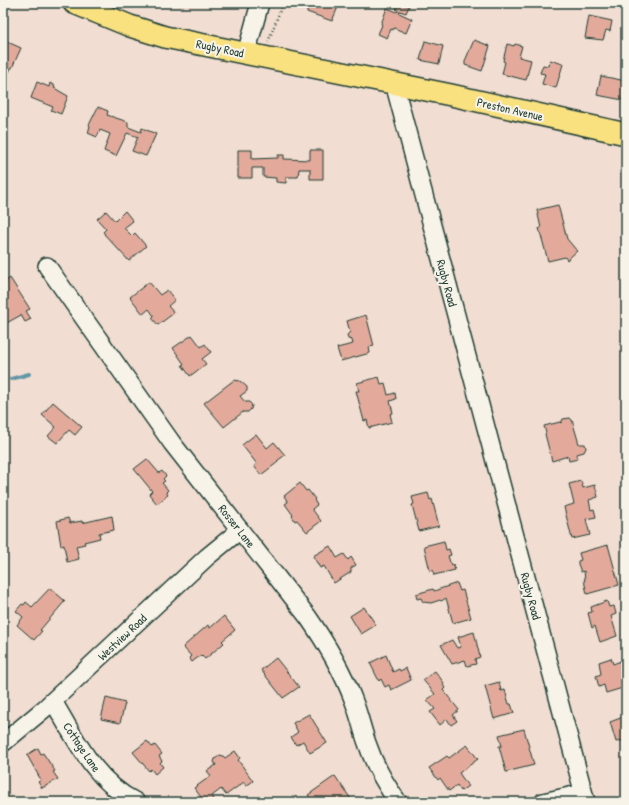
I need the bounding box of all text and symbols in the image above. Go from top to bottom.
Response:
street label: Rugby Road [195,35,246,61]
street label: Preston Avenue [475,93,545,125]
street label: Rugby Road [433,258,462,309]
street label: Rosser Lane [215,501,260,552]
street label: Rugby Road [517,571,546,622]
street label: Westview Road [94,610,150,664]
street label: Cottage Lane [59,719,105,775]

